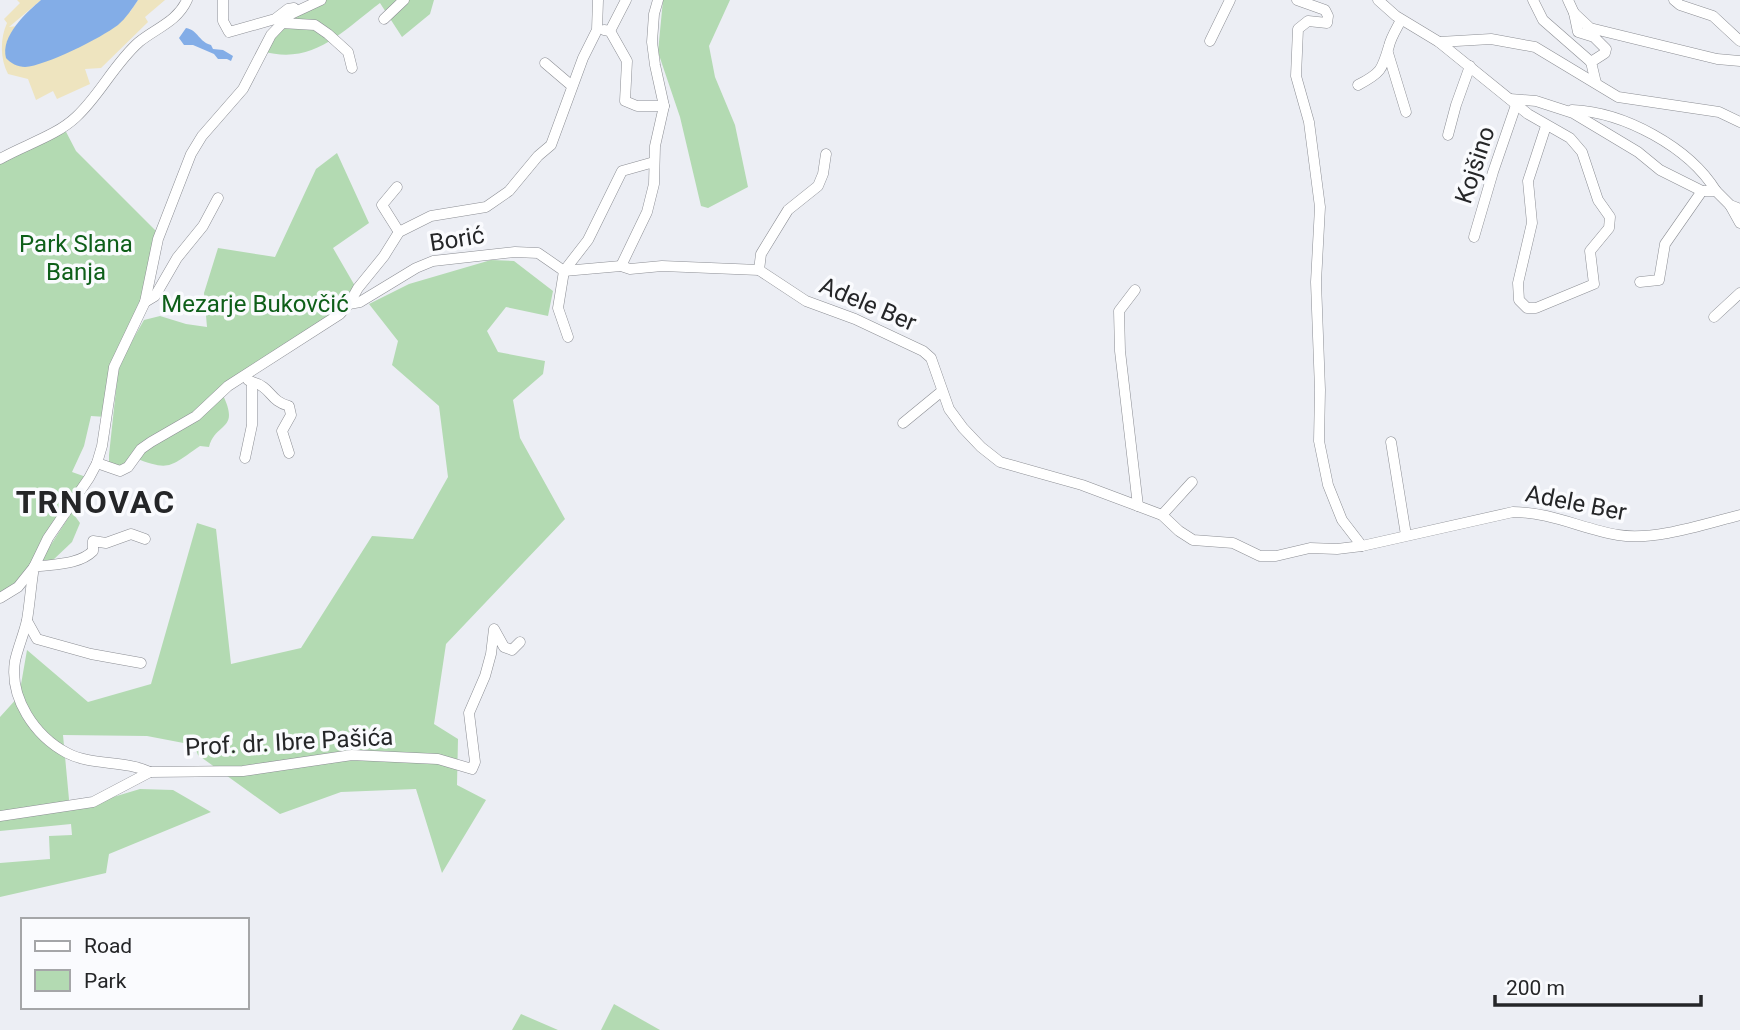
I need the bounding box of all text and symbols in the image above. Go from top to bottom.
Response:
street label: Kojšino [1449,123,1501,207]
street label: Borić [428,221,486,257]
park label: Park Slana Banja [19,230,133,286]
street label: Adele Ber [815,271,921,337]
park label: Mezarje Bukovčić [161,290,349,318]
street label: Adele Ber [1523,480,1629,526]
district label: TRNOVAC [16,483,176,521]
street label: Prof. dr. Ibre Pašića [184,723,394,761]
legend [21,918,248,1009]
text: Road [84,934,132,958]
scale bar [1495,964,1702,1008]
text: Park [84,969,127,993]
text: 200 m [1506,976,1565,1000]

